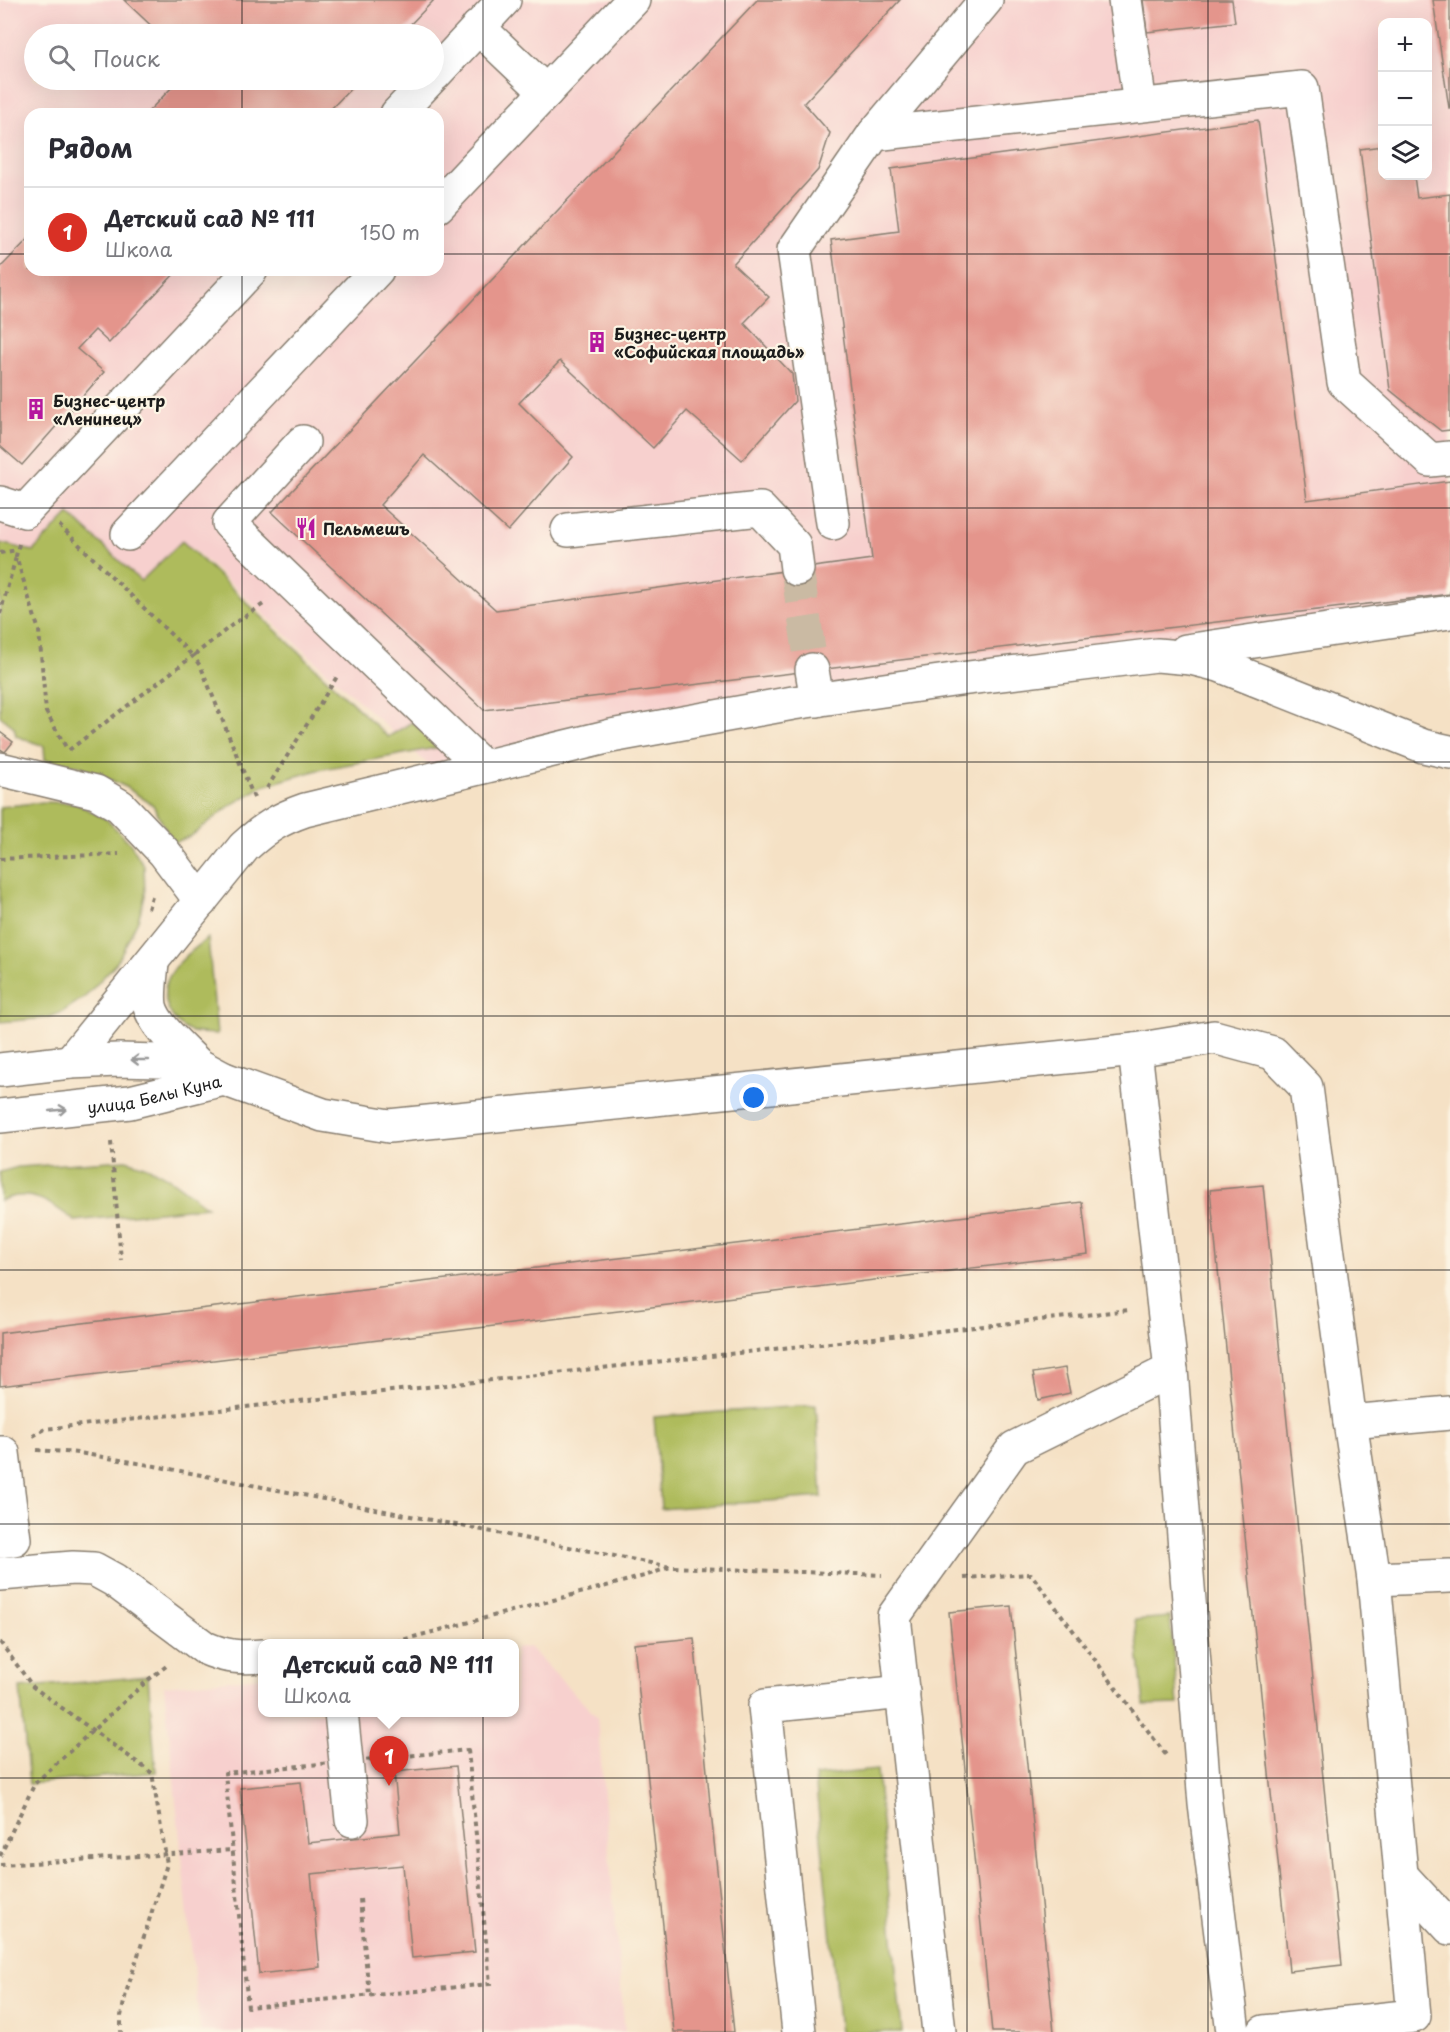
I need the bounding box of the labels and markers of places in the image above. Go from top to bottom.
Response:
place label: Бизнес-центр «Софийская площадь» [614,321,805,363]
building icon: Бизнес-центр «Софийская площадь» [585,330,609,354]
place label: Бизнес-центр «Ленинец» [53,388,165,430]
building icon: Бизнес-центр «Ленинец» [24,397,48,421]
restaurant icon: Пельмешъ [294,516,318,540]
place label: Пельмешъ [323,516,410,540]
pin: 1 [370,1736,408,1786]

